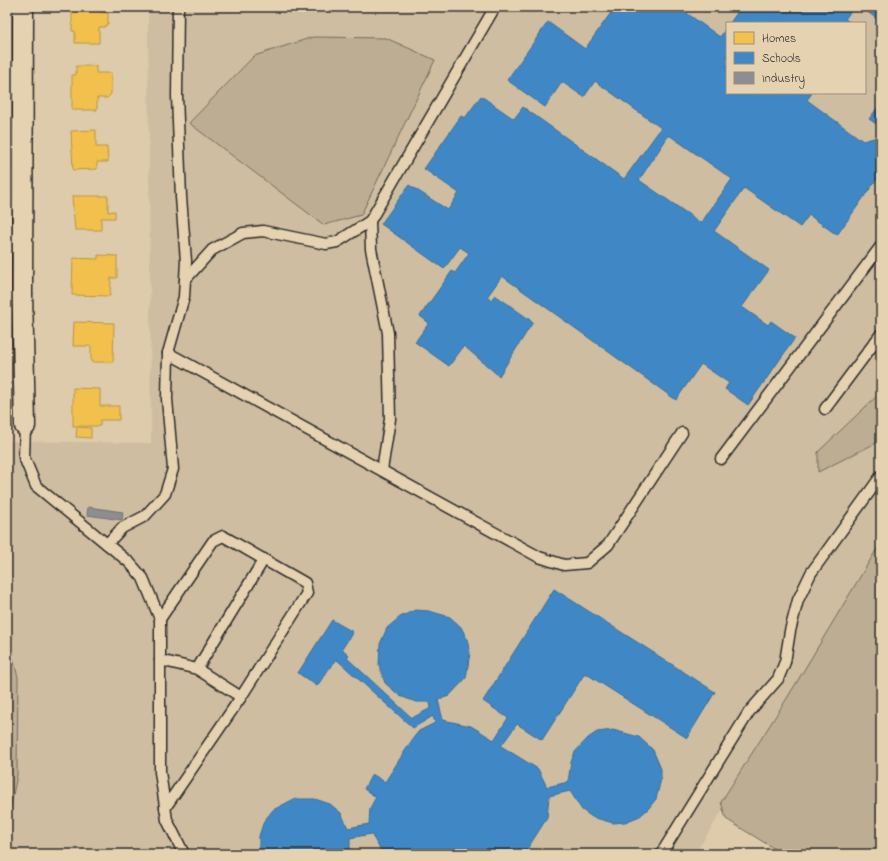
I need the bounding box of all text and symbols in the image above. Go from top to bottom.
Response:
legend [726,22,866,94]
text: Homes [762,30,796,48]
text: Schools [762,50,801,68]
text: Industry [762,70,805,89]

